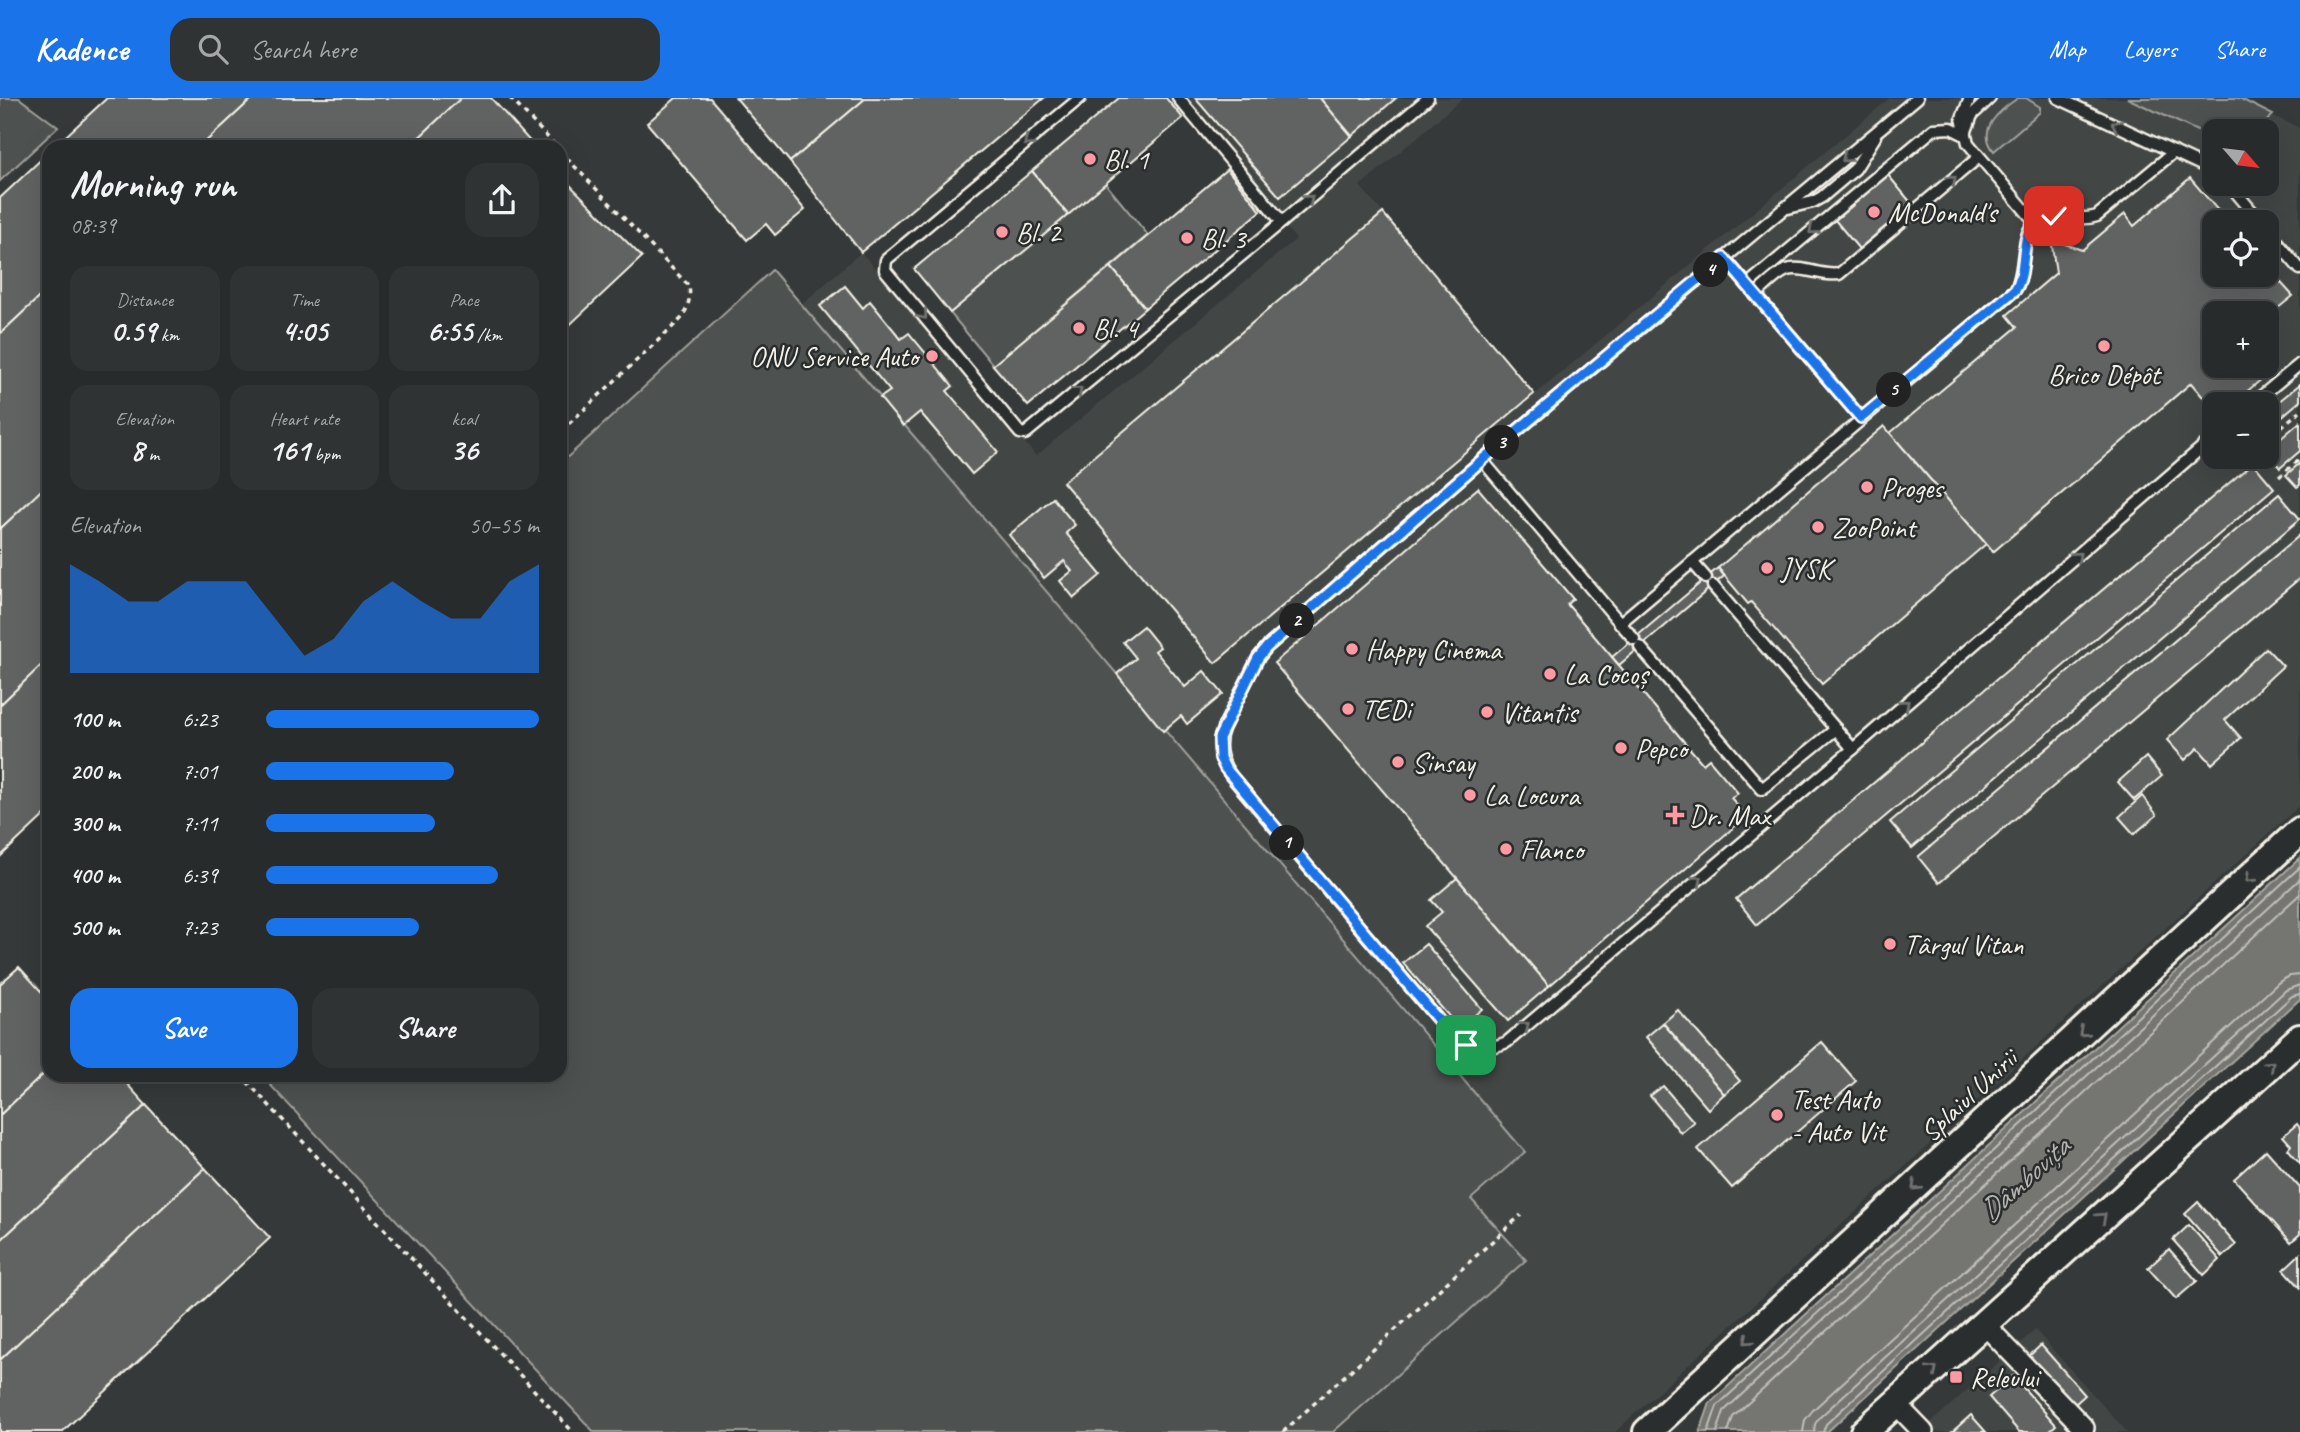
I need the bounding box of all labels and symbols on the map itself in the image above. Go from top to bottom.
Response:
one-way arrow [2110,119,2123,133]
north arrow [2202,119,2278,196]
one-way arrow [1023,134,1036,146]
place label: Bl. 1 [1104,142,1150,177]
one-way arrow [1841,149,1854,162]
marker: Bl. 1 [1082,151,1098,167]
one-way arrow [1944,176,1957,188]
pin [2024,186,2084,246]
one-way arrow [1301,195,1314,207]
place label: McDonald's [1888,195,1999,230]
marker: McDonald's [1866,204,1882,220]
place label: Bl. 2 [1016,215,1063,250]
place label: Bl. 3 [1201,221,1248,256]
one-way arrow [1808,222,1821,234]
marker: Bl. 2 [994,224,1010,240]
marker: Bl. 3 [1179,230,1195,246]
pin: 4 [1694,252,1728,288]
one-way arrow [914,307,927,320]
place label: Bl. 4 [1093,311,1140,346]
marker: Bl. 4 [1071,320,1087,336]
marker: Brico Dépôt [2096,338,2112,354]
place label: ONU Service Auto [750,339,921,374]
marker: ONU Service Auto [924,348,940,364]
place label: Brico Dépôt [2048,357,2162,392]
pin: 5 [1876,372,1912,408]
one-way arrow [1070,387,1082,400]
pin: 3 [1484,426,1520,460]
place label: Proges [1881,470,1945,505]
marker: Proges [1859,479,1875,495]
place label: ZooPoint [1832,510,1918,545]
marker: ZooPoint [1810,519,1826,535]
place label: JYSK [1779,551,1837,586]
one-way arrow [2069,552,2082,564]
marker: JYSK [1759,560,1775,576]
pin: 2 [1280,603,1314,638]
place label: Happy Cinema [1366,632,1503,667]
marker: Happy Cinema [1344,641,1360,657]
place label: La Cocoș [1564,657,1650,692]
marker: La Cocoș [1542,666,1558,682]
place label: TEDi [1362,692,1415,727]
place label: Vitantis [1501,695,1580,730]
one-way arrow [1896,700,1909,712]
marker: TEDi [1340,701,1356,717]
marker: Vitantis [1479,704,1495,720]
place label: Pepco [1635,731,1690,766]
marker: Pepco [1613,740,1629,756]
place label: Sinsay [1412,745,1477,780]
marker: Sinsay [1390,754,1406,770]
place label: La Locura [1484,778,1581,813]
marker: La Locura [1462,787,1478,803]
place label: Dr. Max [1689,798,1772,833]
marker: Dr. Max [1667,807,1683,823]
pin: 1 [1270,826,1304,860]
place label: Flanco [1520,832,1586,867]
marker: Flanco [1498,841,1514,857]
one-way arrow [2245,869,2258,882]
one-way arrow [1690,876,1703,888]
place label: Târgul Vitan [1904,927,2024,962]
marker: Târgul Vitan [1882,936,1898,952]
pin [1436,1015,1496,1075]
one-way arrow [1517,1022,1529,1035]
one-way arrow [2078,1024,2091,1036]
street label: Splaiul Unirii [1912,1039,2027,1149]
one-way arrow [2262,1060,2275,1073]
place label: Test Auto - Auto Vit [1791,1082,1888,1149]
marker: Test Auto - Auto Vit [1769,1107,1785,1123]
water label: Dâmbovița [1971,1126,2080,1230]
one-way arrow [1911,1178,1924,1191]
one-way arrow [2094,1213,2107,1225]
one-way arrow [1743,1332,1756,1345]
place label: Releului [1970,1360,2042,1395]
one-way arrow [1925,1366,1938,1378]
marker: Releului [1948,1369,1964,1385]

